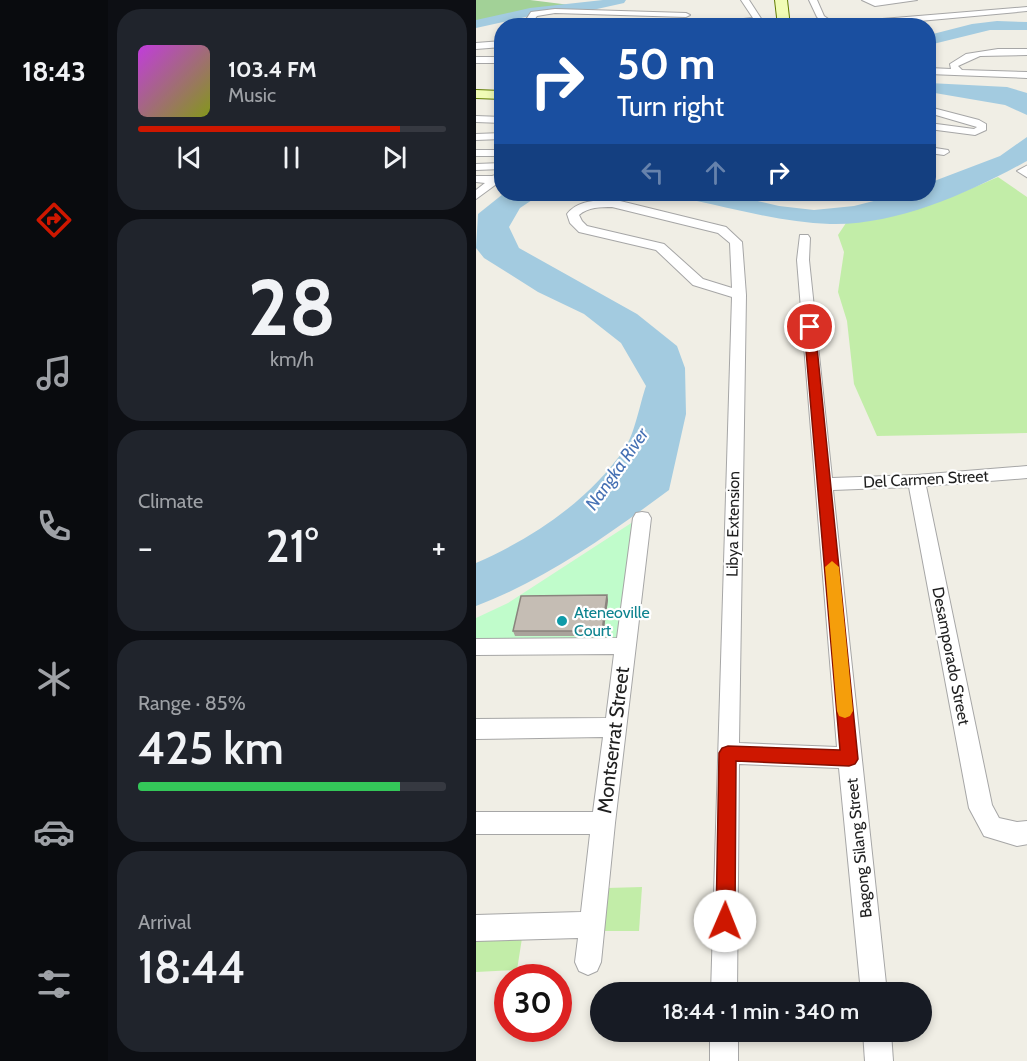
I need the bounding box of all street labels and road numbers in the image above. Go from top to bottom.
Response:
street label: Del Carmen Street [863,466,990,492]
street label: Libya Extension [723,471,743,577]
street label: Desamporado Street [928,585,974,728]
street label: Montserrat Street [592,665,634,815]
street label: Bagong Silang Street [842,777,876,919]

